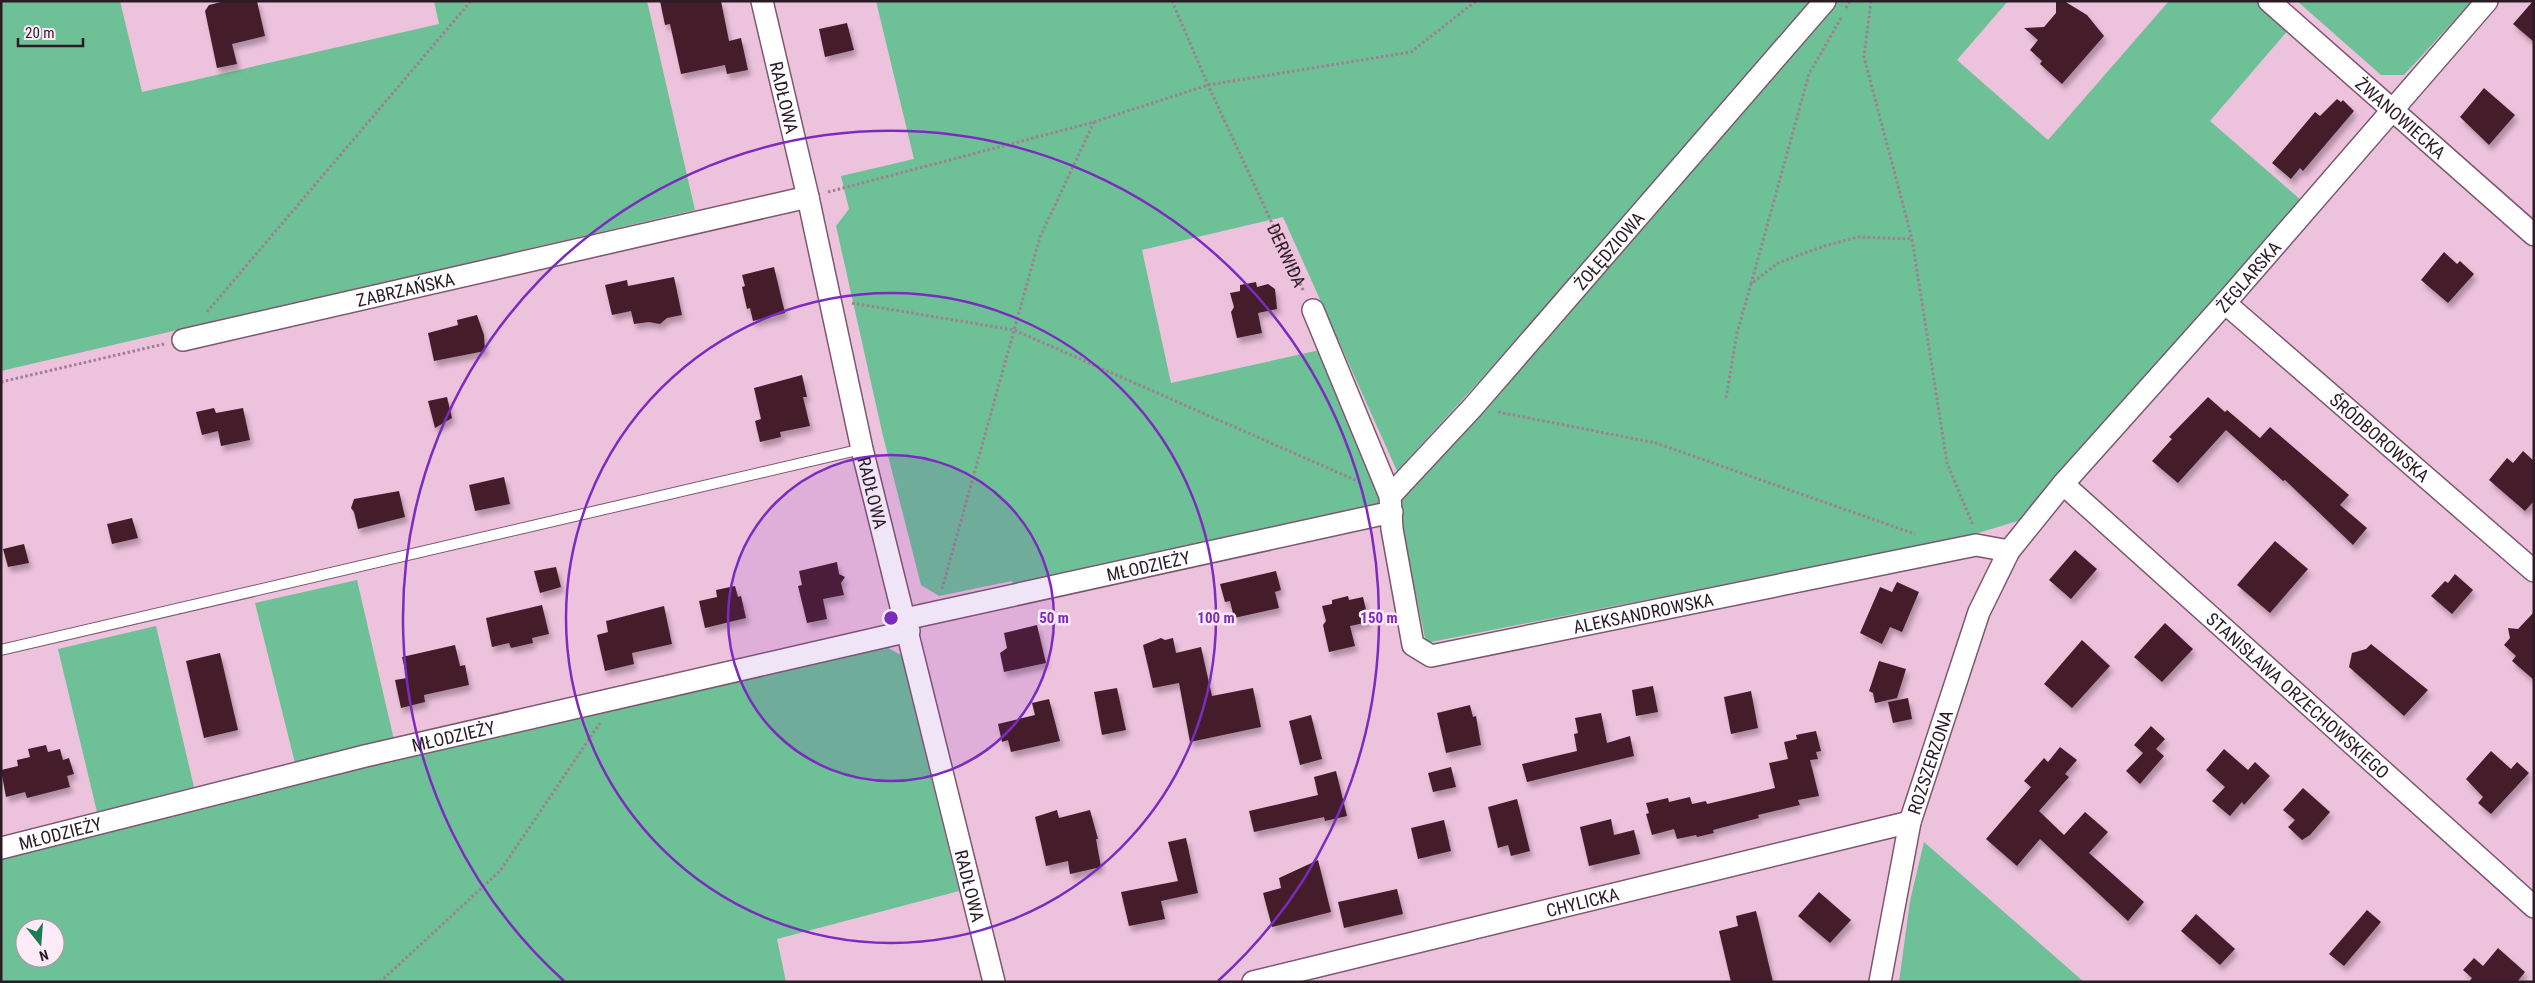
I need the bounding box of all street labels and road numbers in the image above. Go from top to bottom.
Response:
street label: RADŁOWA [766,59,803,136]
street label: ŻWANOWIECKA [2352,72,2451,163]
street label: ŻOŁĘDZIOWA [1569,207,1649,294]
street label: DERWIDA [1263,220,1311,291]
street label: ŻEGLARSKA [2212,236,2285,316]
street label: ZABRZAŃSKA [354,268,457,311]
street label: ŚRÓDBOROWSKA [2326,389,2434,486]
street label: RADŁOWA [854,455,892,531]
street label: MŁODZIEŻY [1105,546,1192,585]
street label: ALEKSANDROWSKA [1571,588,1716,637]
street label: STANISŁAWA ORZECHOWSKIEGO [2202,608,2394,783]
street label: ROZSZERZONA [1903,706,1957,817]
street label: MŁODZIEŻY [410,716,497,755]
street label: MŁODZIEŻY [16,812,104,854]
street label: RADŁOWA [951,848,989,924]
street label: CHYLICKA [1544,883,1621,921]

